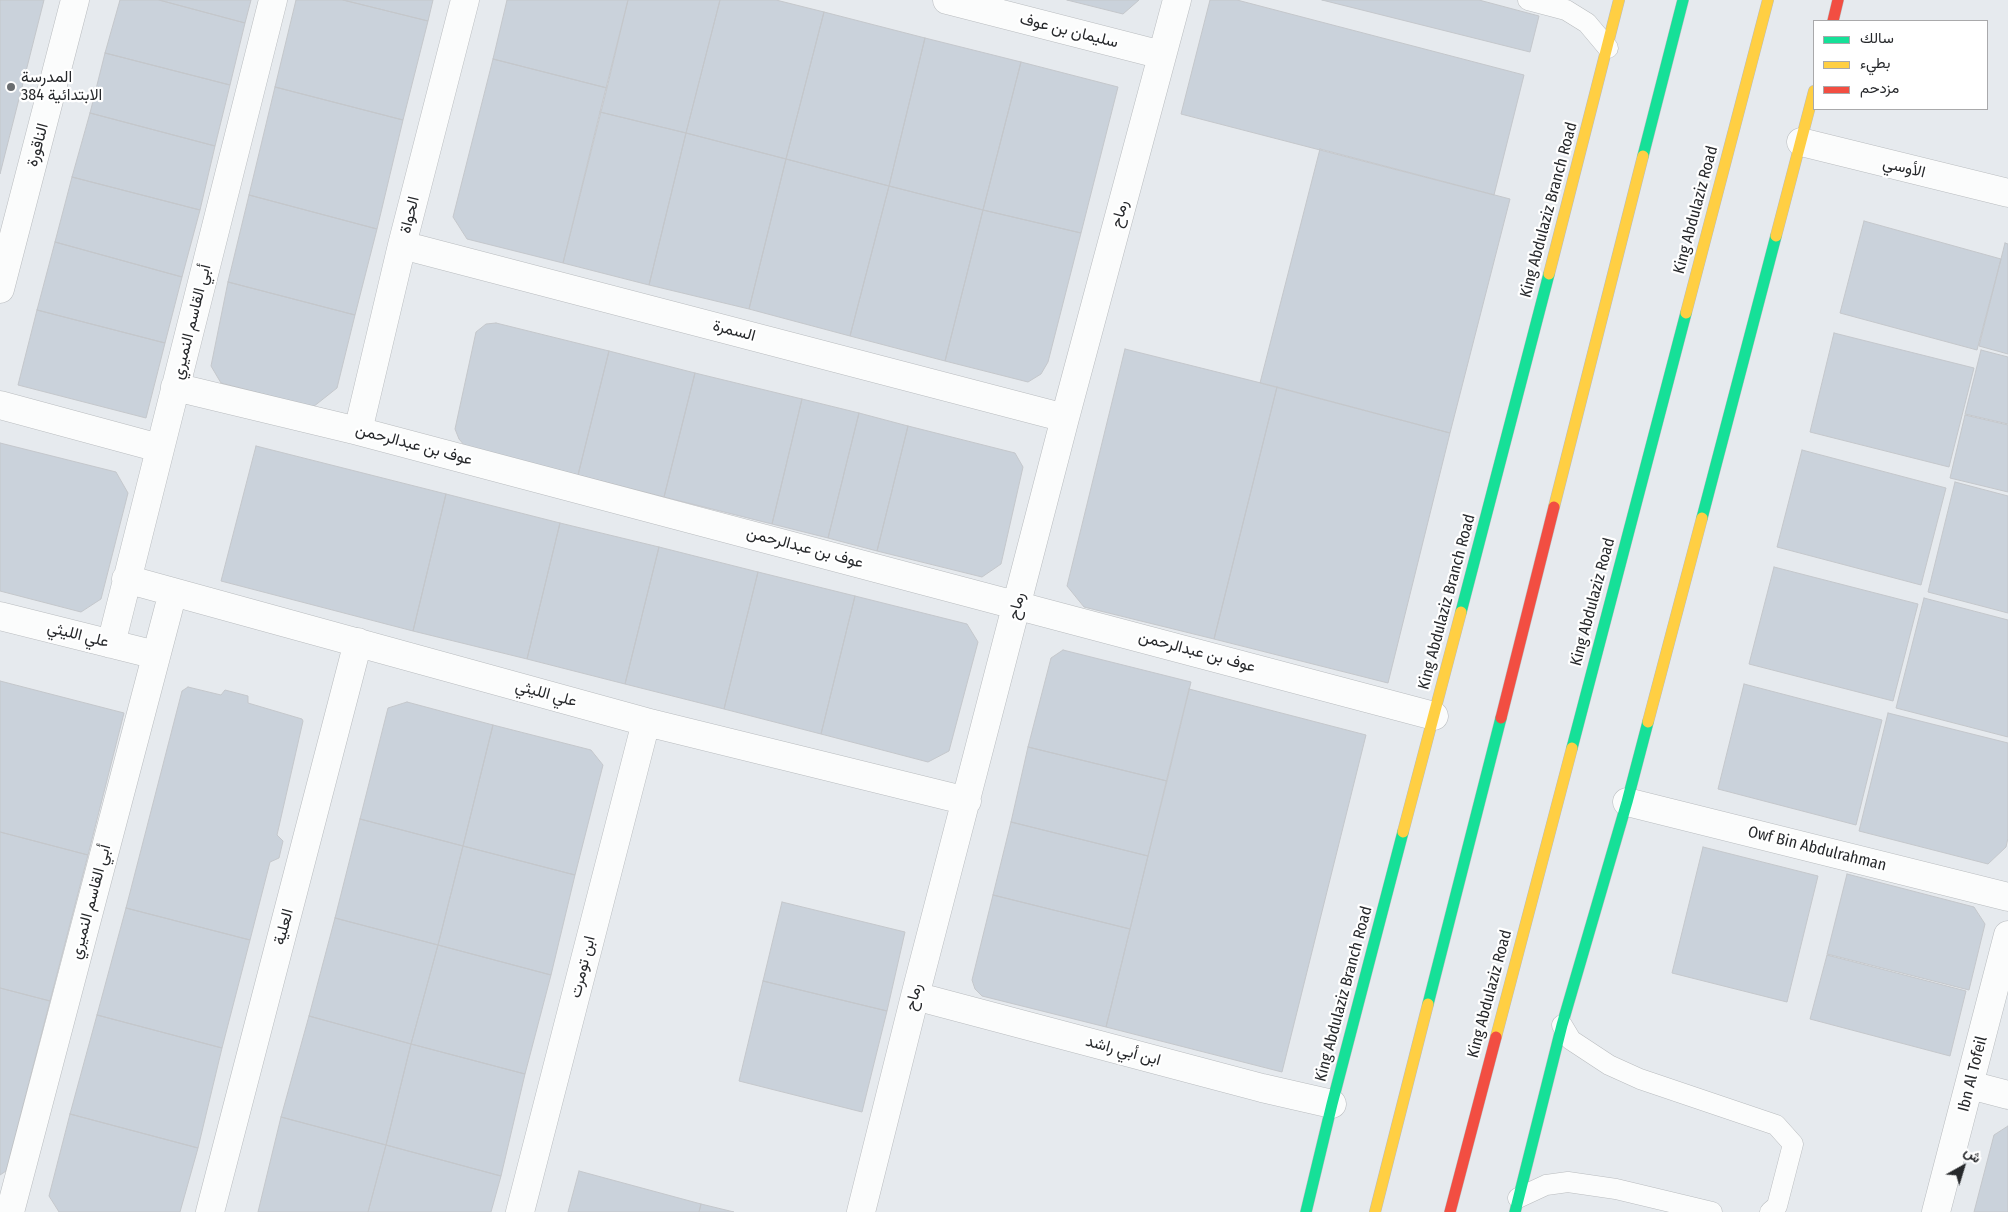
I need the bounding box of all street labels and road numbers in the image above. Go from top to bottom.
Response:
street label: سليمان بن عوف [1018,9,1120,53]
street label: King Abdulaziz Branch Road [1516,120,1582,300]
street label: الناقورة [23,121,53,169]
street label: King Abdulaziz Road [1670,144,1722,276]
street label: الأوسي [1881,153,1927,183]
street label: الحواة [396,194,424,236]
street label: رماح [1107,198,1133,230]
street label: أبي القاسم النميري [168,263,216,381]
street label: السمرة [711,316,757,346]
street label: عوف بن عبدالرحمن [353,420,475,470]
street label: King Abdulaziz Branch Road [1414,512,1480,692]
street label: عوف بن عبدالرحمن [744,523,866,573]
street label: King Abdulaziz Road [1567,536,1619,668]
street label: رماح [1004,590,1030,622]
street label: علي الليثي [45,618,111,652]
street label: عوف بن عبدالرحمن [1136,627,1258,677]
street label: علي الليثي [513,677,579,711]
street label: Owf Bin Abdulrahman [1746,822,1888,876]
street label: أبي القاسم النميري [66,843,116,961]
street label: King Abdulaziz Branch Road [1311,904,1377,1084]
street label: العلية [270,907,298,947]
street label: King Abdulaziz Road [1464,928,1516,1060]
street label: ابن تومرت [566,934,600,1000]
street label: رماح [901,981,927,1013]
street label: ابن أبي راشد [1083,1032,1163,1070]
street label: Ibn Al Tofeil [1954,1034,1992,1114]

